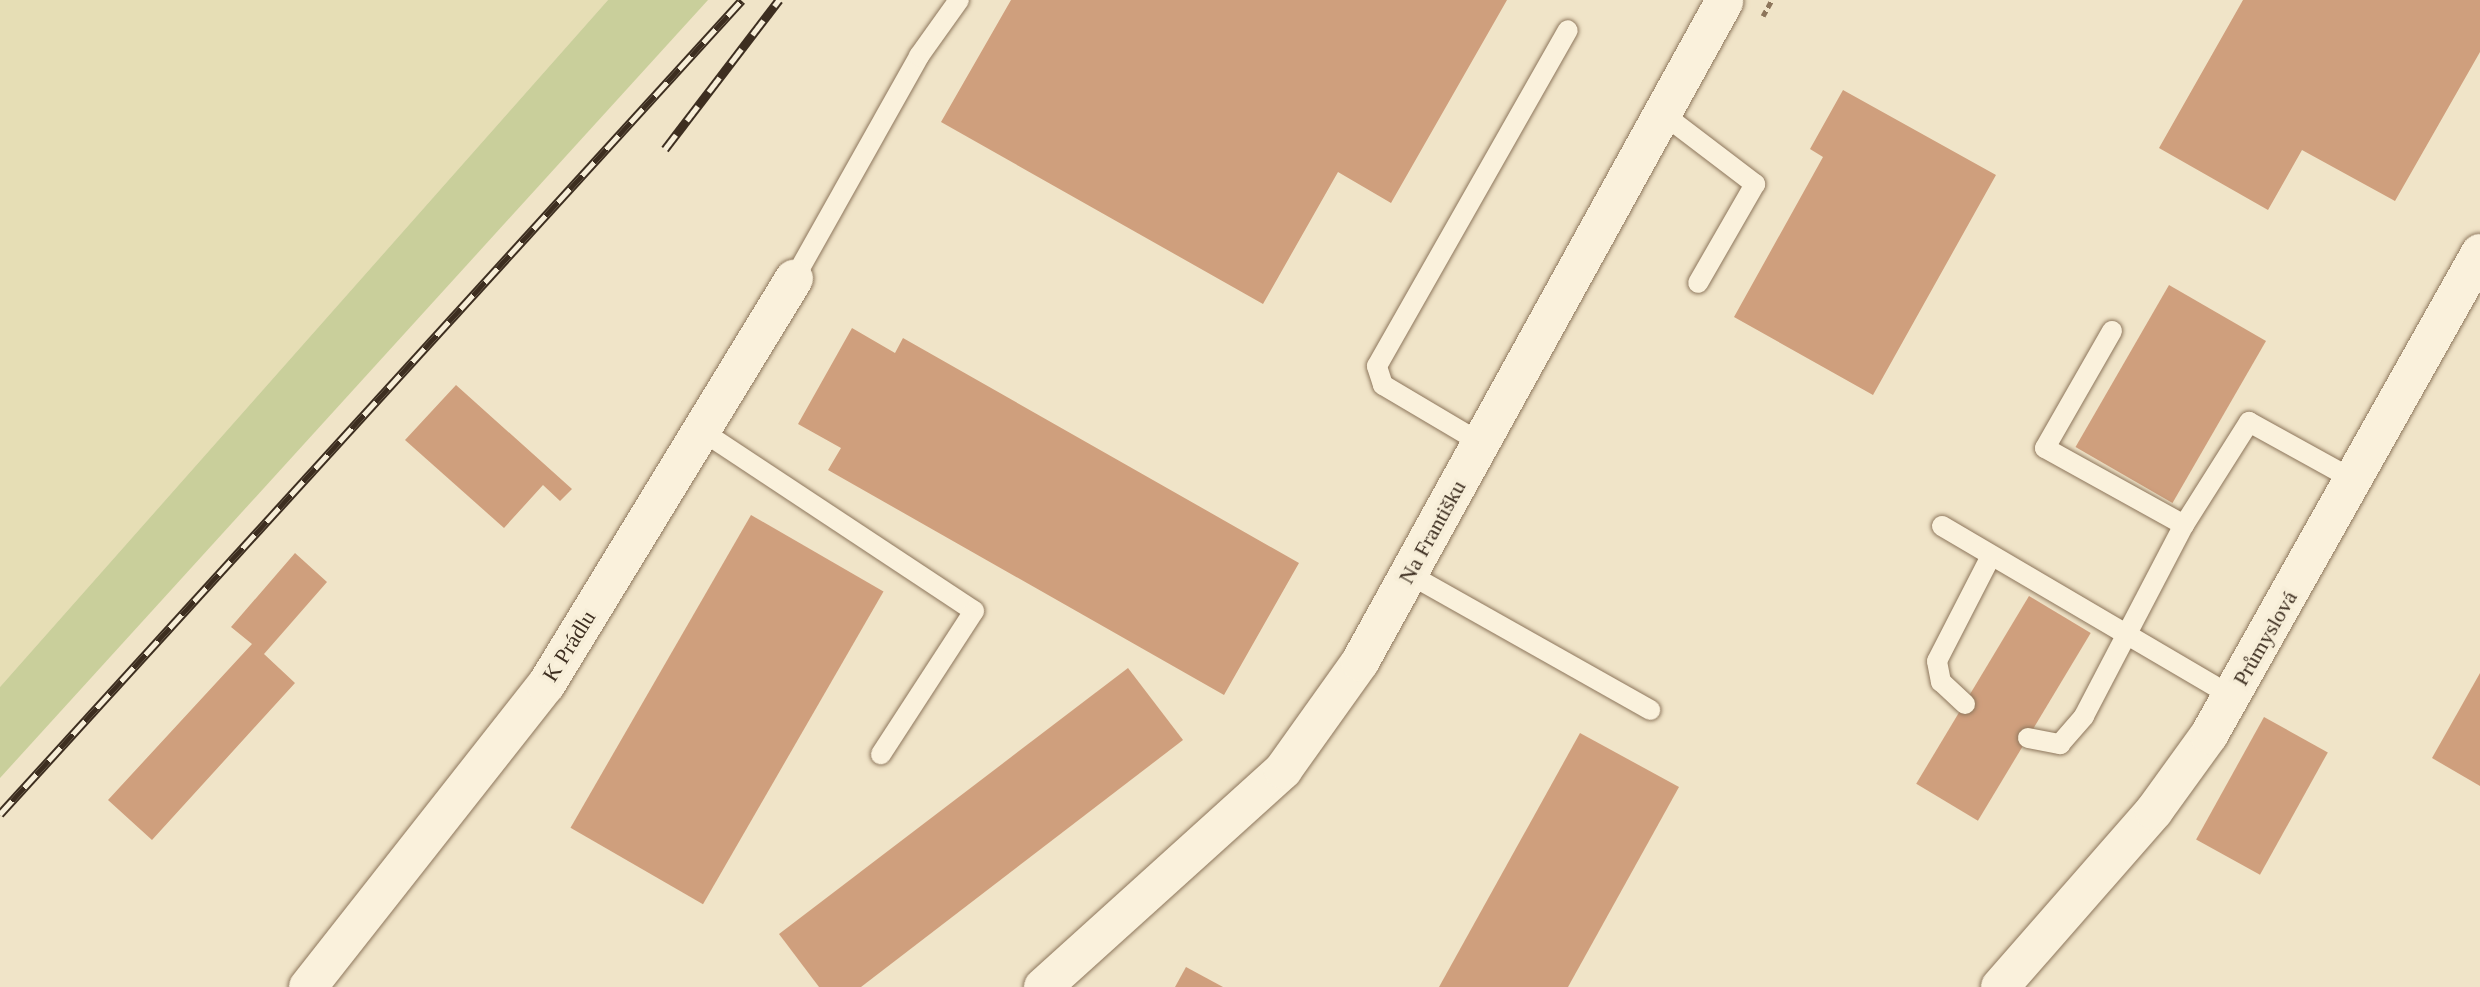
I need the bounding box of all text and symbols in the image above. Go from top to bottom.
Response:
street label: Na Františku [1393,476,1471,588]
street label: Průmyslová [2227,586,2303,690]
street label: K Prádlu [537,606,601,686]

